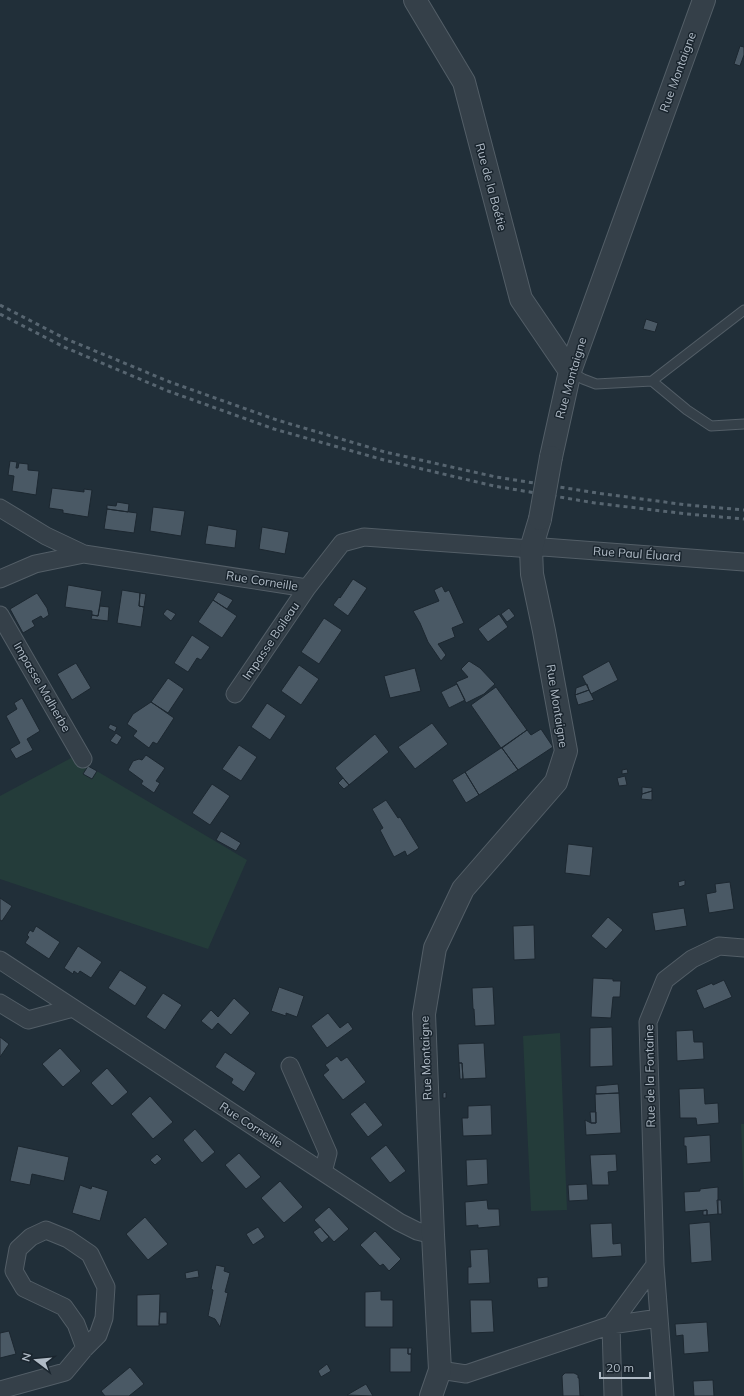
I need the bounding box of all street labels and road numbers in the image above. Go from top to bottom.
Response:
street label: Rue Montaigne [656,30,699,114]
street label: Rue de la Boétie [473,141,510,232]
street label: Rue Montaigne [552,335,589,420]
street label: Rue Paul Éluard [593,543,681,564]
street label: Rue Corneille [225,567,299,594]
street label: Impasse Boileau [239,599,302,683]
street label: Impasse Malherbe [11,639,74,734]
street label: Rue Montaigne [544,663,571,749]
street label: Rue Montaigne [417,1016,434,1100]
street label: Rue de la Fontaine [641,1024,658,1128]
street label: Rue Corneille [217,1099,286,1151]

